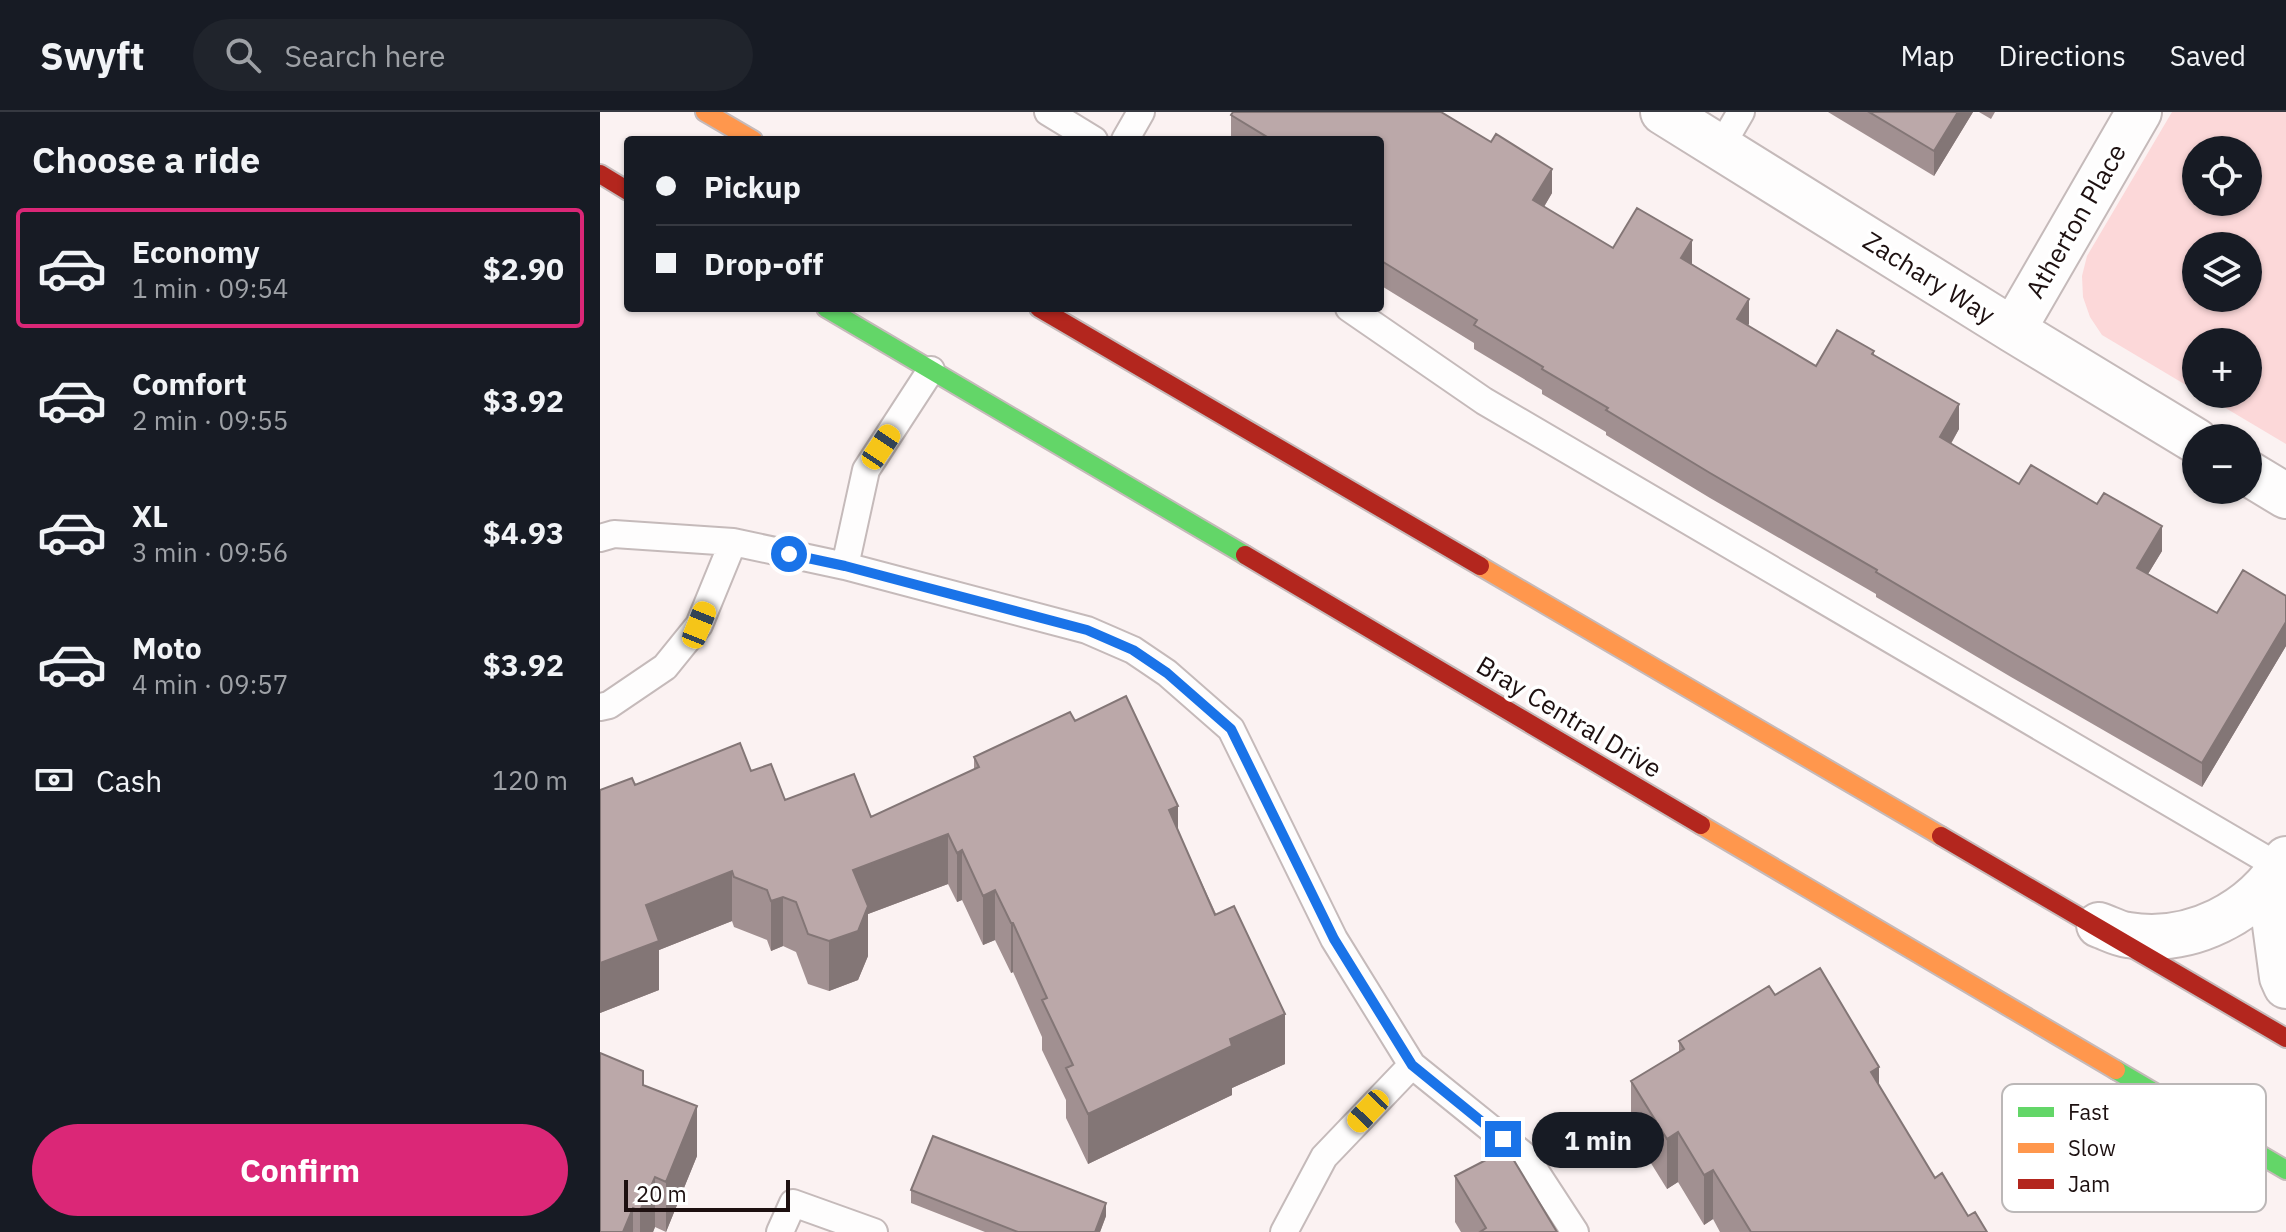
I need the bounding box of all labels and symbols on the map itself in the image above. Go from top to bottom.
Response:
street label: Atherton Place [2017,137,2133,304]
street label: Zachary Way [1857,223,2002,331]
car [858,420,904,474]
route start [771,536,807,572]
car [679,598,719,652]
street label: Bray Central Drive [1471,647,1668,785]
legend [2002,1084,2266,1212]
car [1343,1085,1393,1137]
text: Fast [2068,1097,2109,1126]
callout: 1 min [1531,1111,1663,1167]
route end [1485,1121,1521,1157]
text: Slow [2068,1133,2116,1162]
text: Jam [2068,1169,2110,1198]
scale bar [624,1176,790,1212]

